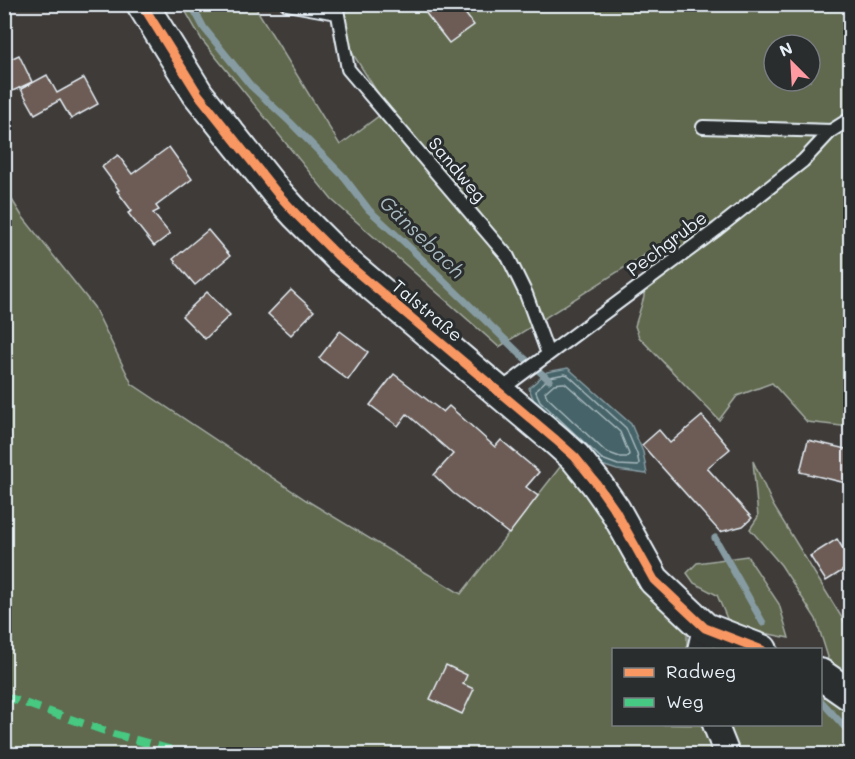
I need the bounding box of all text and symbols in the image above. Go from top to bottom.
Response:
north arrow [762,33,822,93]
text: N [776,37,796,61]
street label: Sandweg [423,132,492,207]
water label: Gänsebach [375,189,471,283]
street label: Pechgrube [621,205,711,281]
street label: Talstraße [387,274,468,347]
legend [612,648,822,726]
text: Radweg [666,659,736,683]
text: Weg [666,689,703,713]

